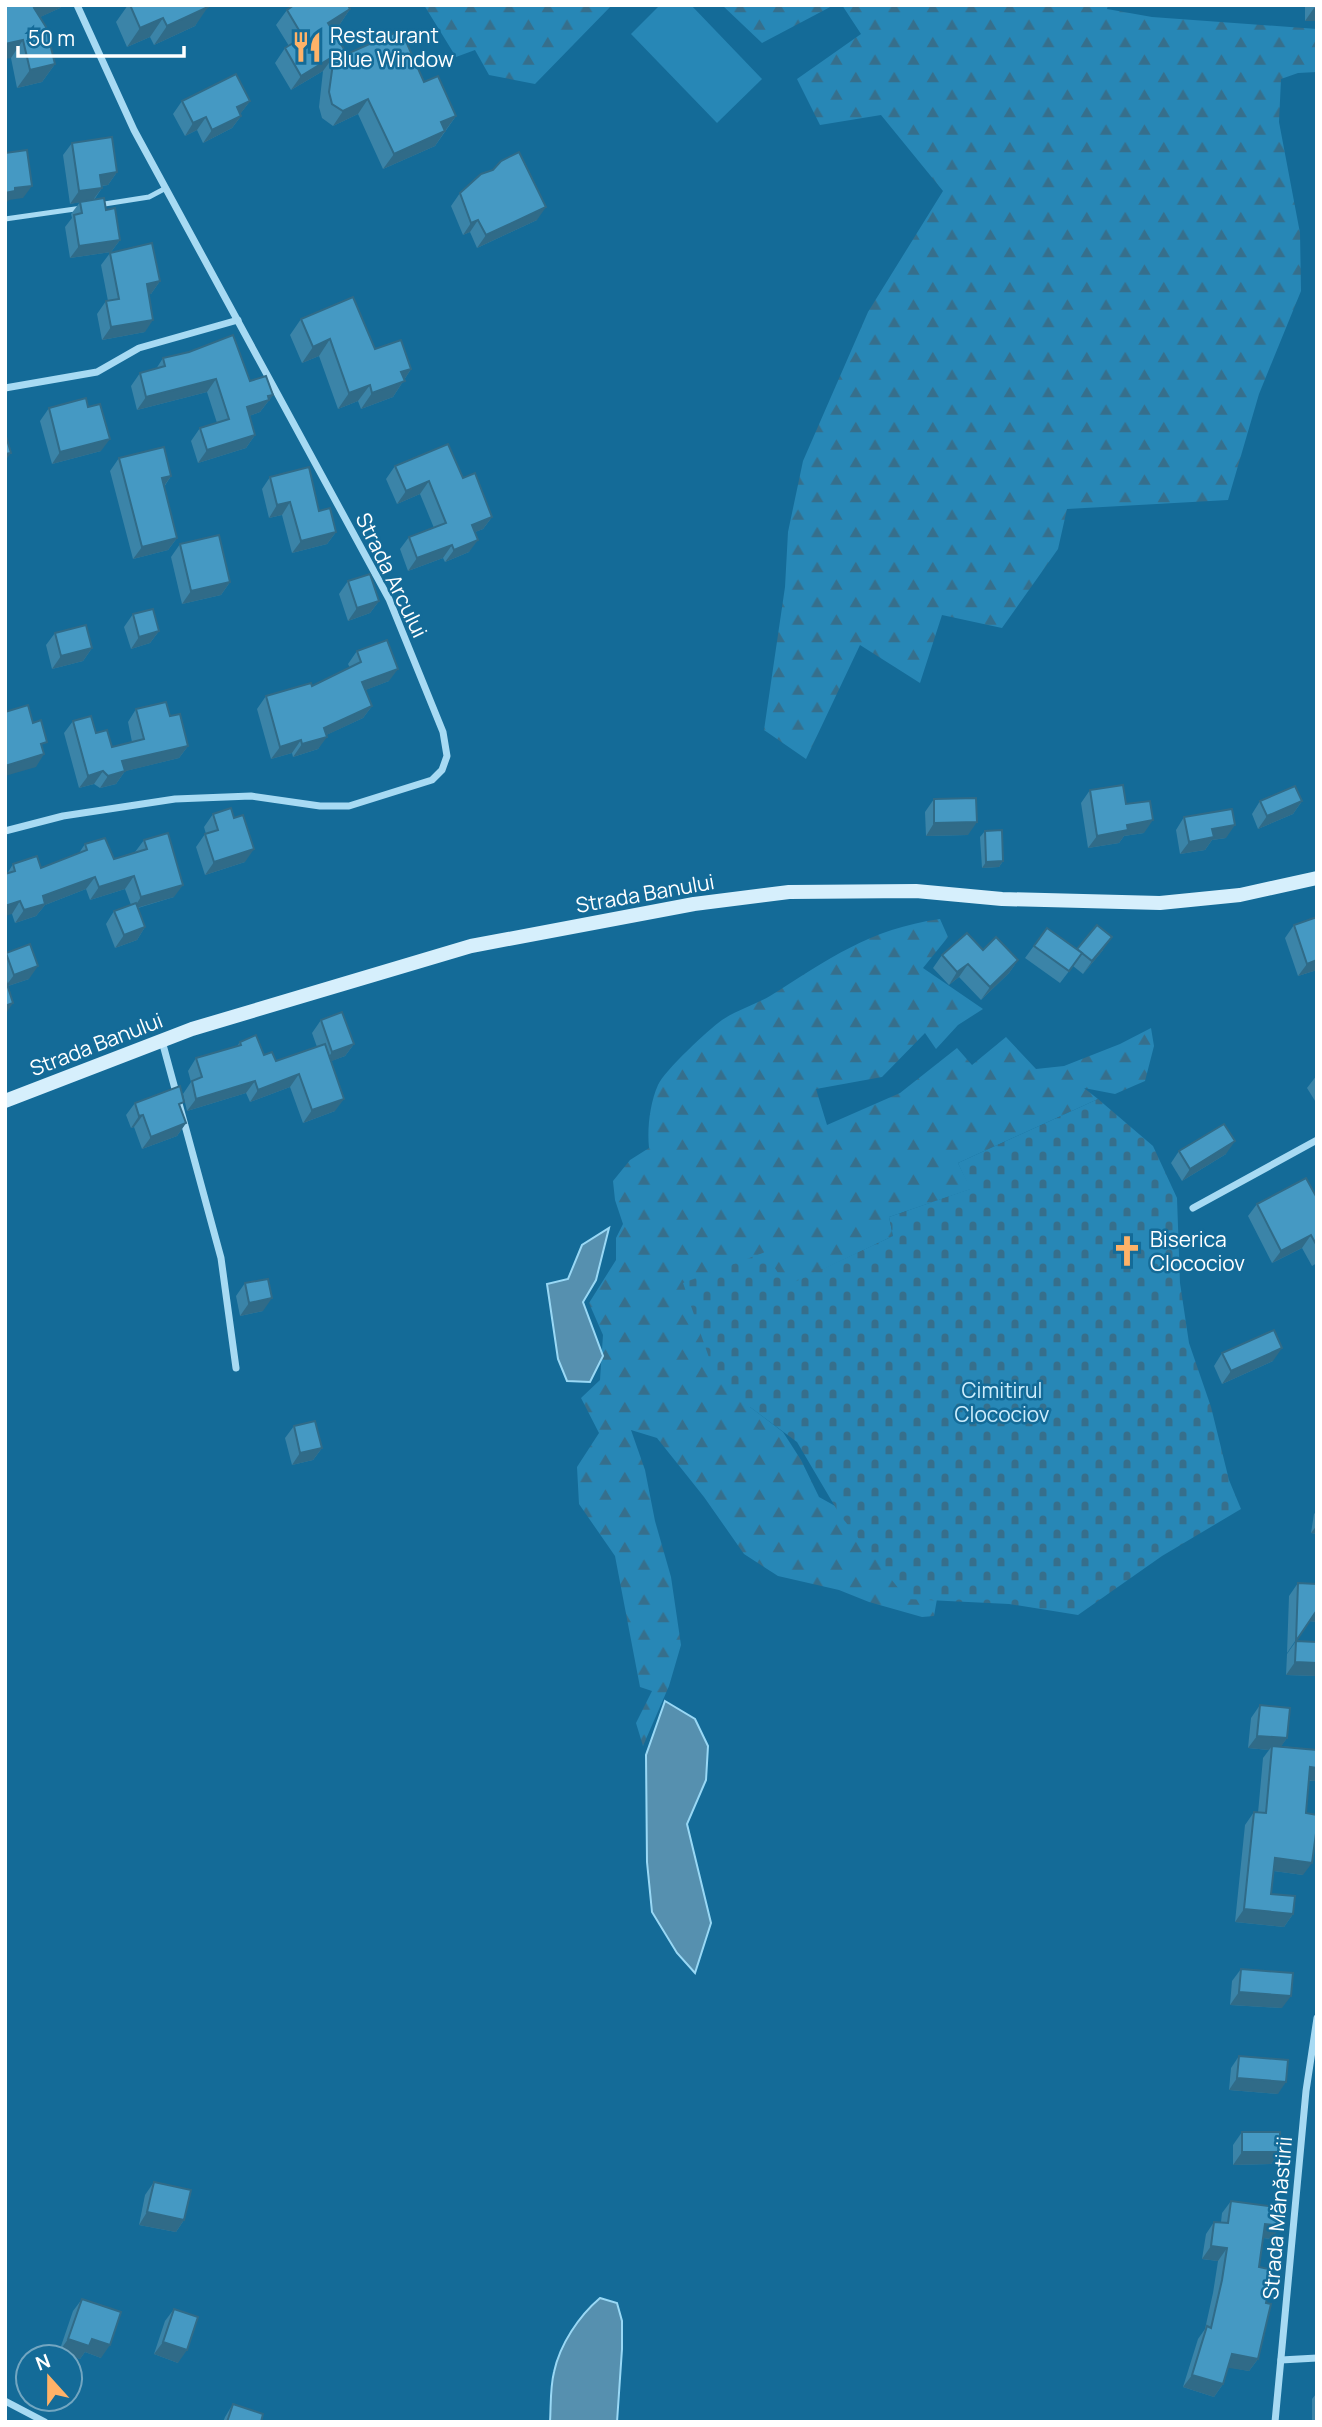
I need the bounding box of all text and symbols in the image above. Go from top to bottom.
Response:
scale bar [18,14,184,58]
place label: Restaurant Blue Window [330,21,454,73]
text: 50 m [28,24,75,52]
restaurant icon: Restaurant Blue Window [290,30,324,64]
street label: Strada Arcului [350,508,434,642]
street label: Strada Banului [574,867,716,919]
street label: Strada Banului [26,1006,166,1082]
place label: Biserica Clocociov [1150,1225,1245,1277]
church icon: Biserica Clocociov [1110,1234,1144,1268]
park label: Cimitirul Clocociov [955,1376,1050,1428]
street label: Strada Mănăstirii [1256,2135,1298,2301]
north arrow [14,2343,84,2413]
text: N [32,2348,54,2377]

